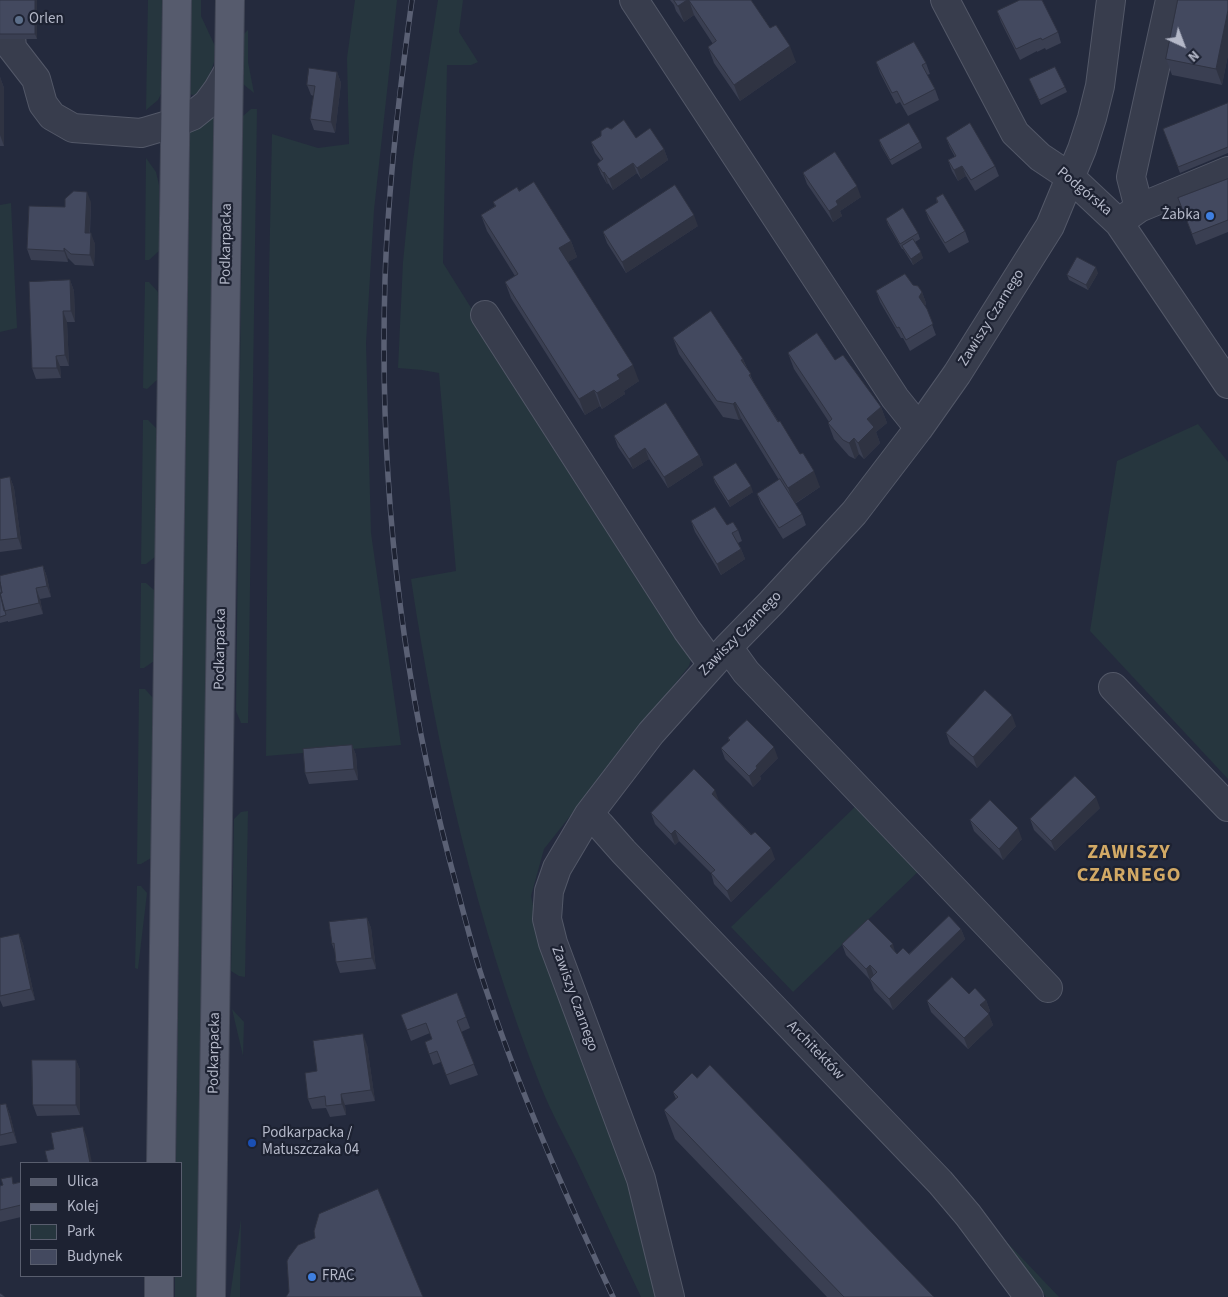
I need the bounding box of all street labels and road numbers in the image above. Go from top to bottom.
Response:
street label: Podgórska [1053,164,1115,220]
street label: Podkarpacka [217,203,237,285]
street label: Zawiszy Czarnego [955,266,1029,370]
street label: Zawiszy Czarnego [696,588,786,680]
street label: Podkarpacka [211,608,231,690]
street label: Zawiszy Czarnego [547,944,601,1054]
street label: Podkarpacka [205,1012,225,1094]
street label: Architektów [782,1018,848,1084]

